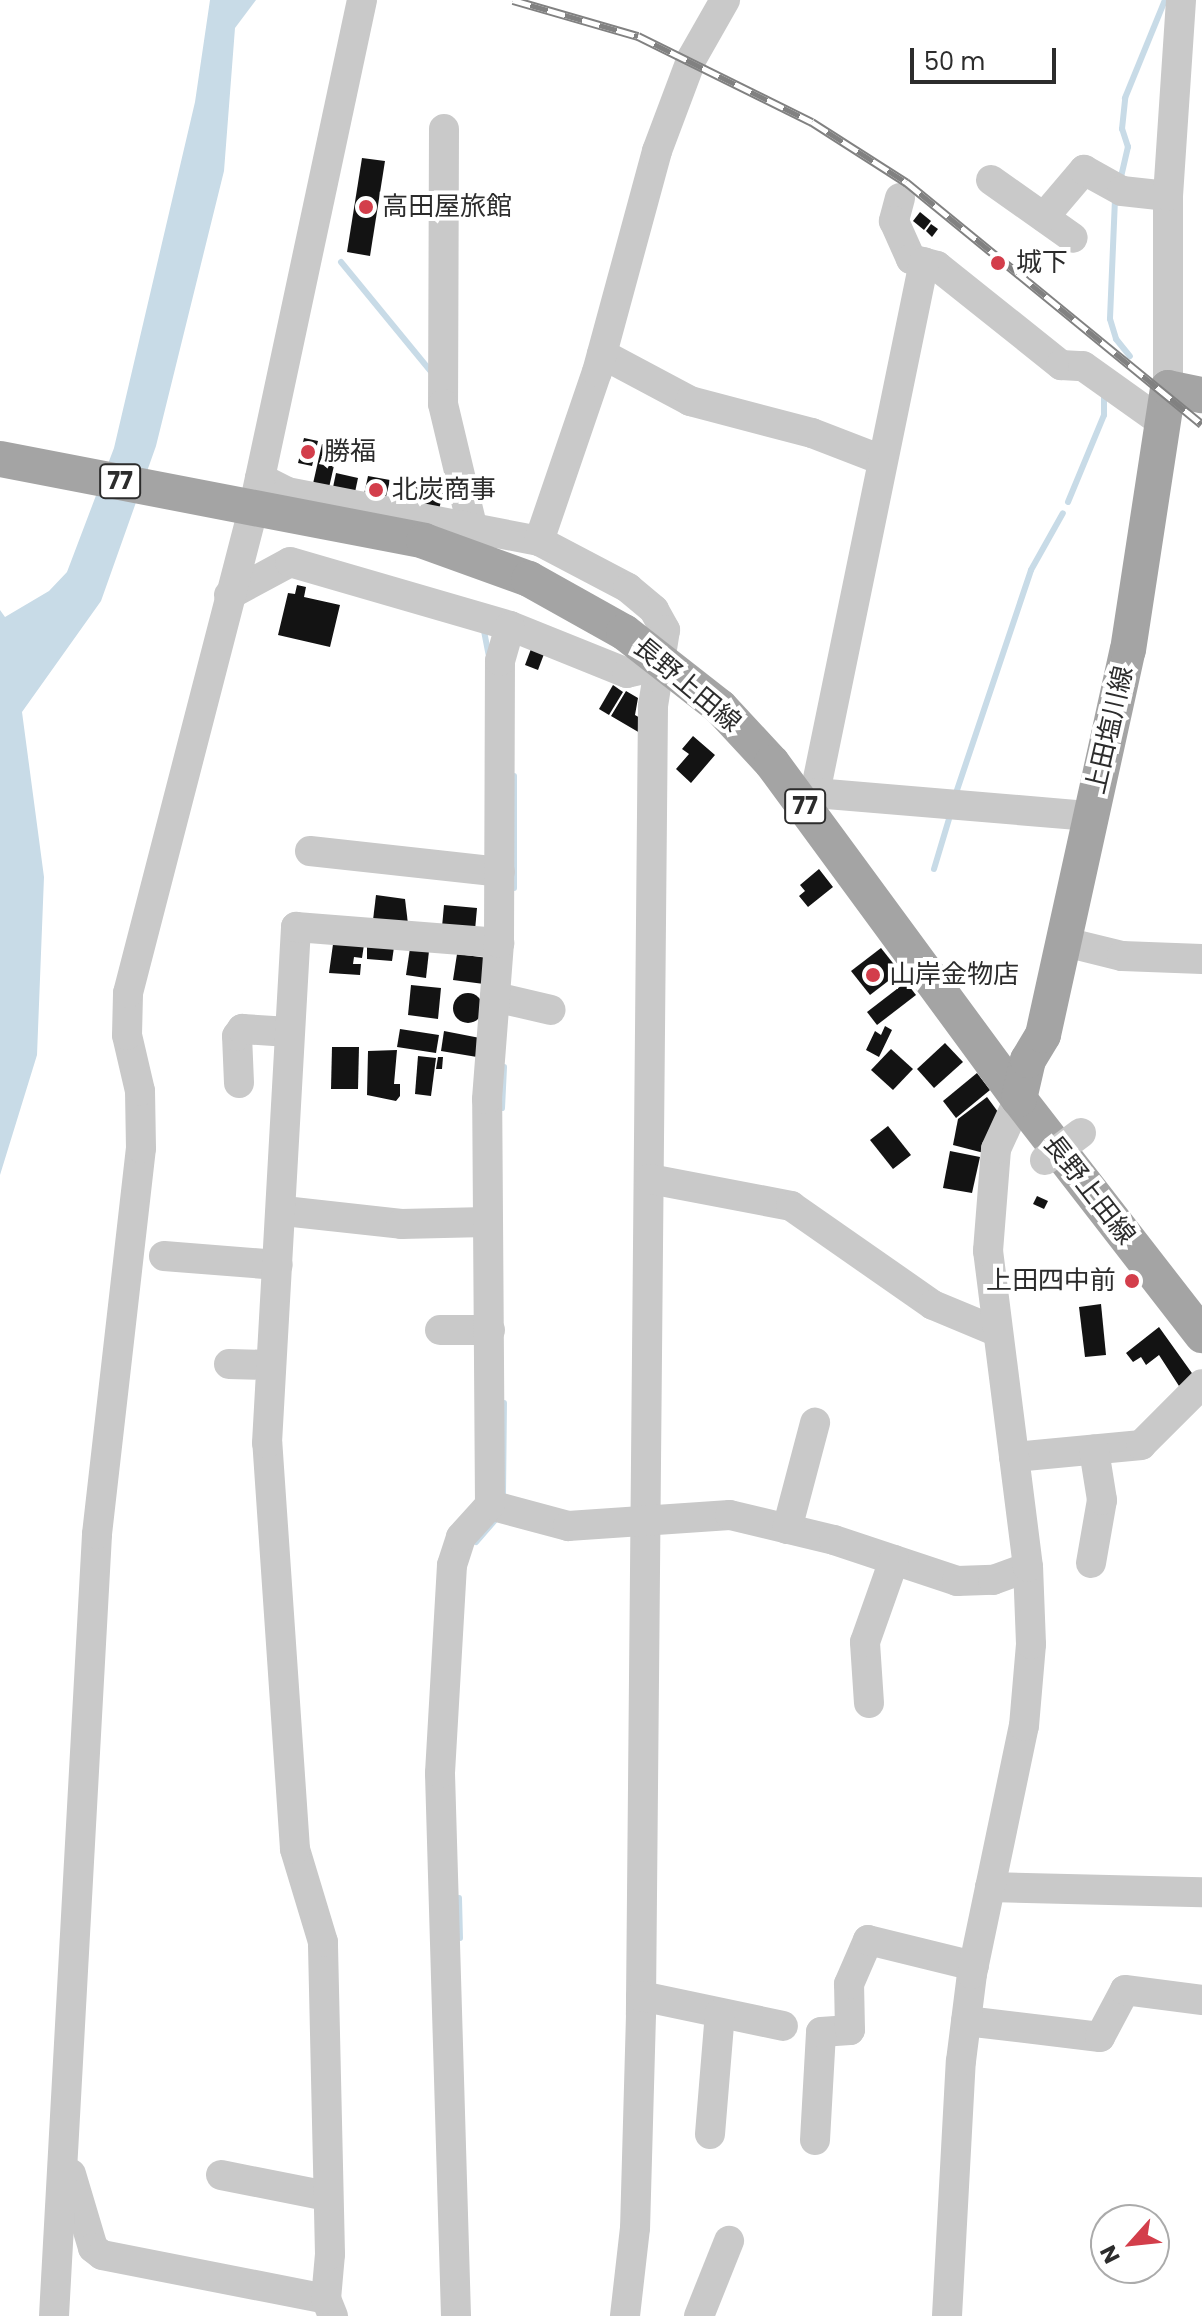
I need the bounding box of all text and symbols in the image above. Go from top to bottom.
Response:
scale bar [914,32,1060,82]
text: 50 m [924,45,985,78]
place label: 高田屋旅館 [382,191,512,223]
marker: 高田屋旅館 [357,198,375,216]
place label: 城下 [1016,247,1068,279]
marker: 城下 [987,252,1009,274]
place label: 勝福 [324,436,376,468]
marker: 勝福 [299,443,317,461]
road number: 77 [98,461,142,501]
place label: 北炭商事 [392,474,496,506]
marker: 北炭商事 [367,481,385,499]
street label: 長野上田線 [627,631,747,739]
street label: 上田塩川線 [1080,663,1140,797]
road number: 77 [783,786,827,826]
place label: 山岸金物店 [889,959,1019,991]
marker: 山岸金物店 [864,966,882,984]
street label: 長野上田線 [1037,1129,1141,1251]
place label: 上田四中前 [986,1265,1116,1297]
marker: 上田四中前 [1123,1272,1141,1290]
north arrow [1090,2204,1170,2284]
text: N [1092,2240,1128,2269]

